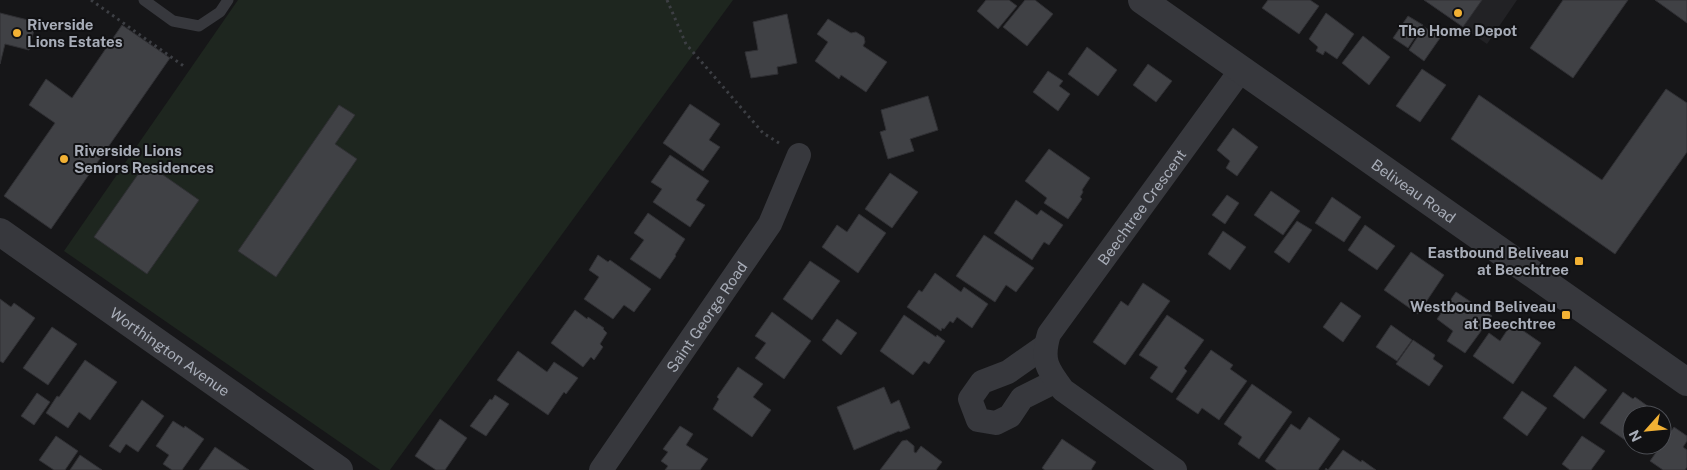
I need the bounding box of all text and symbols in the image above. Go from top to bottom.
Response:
marker: The Home Depot [1452,7,1464,19]
place label: Riverside Lions Estates [27,16,123,50]
place label: The Home Depot [1399,22,1517,39]
marker: Riverside Lions Estates [11,27,23,39]
place label: Riverside Lions Seniors Residences [74,142,214,176]
street label: Beechtree Crescent [1094,146,1189,268]
marker: Riverside Lions Seniors Residences [58,153,70,165]
street label: Beliveau Road [1369,155,1459,226]
place label: Eastbound Beliveau at Beechtree [1427,244,1569,278]
marker: Eastbound Beliveau at Beechtree [1573,255,1585,267]
street label: Saint George Road [662,258,750,375]
place label: Westbound Beliveau at Beechtree [1410,298,1556,332]
street label: Worthington Avenue [107,304,233,399]
marker: Westbound Beliveau at Beechtree [1560,309,1572,321]
north arrow [1622,405,1672,455]
text: N [1626,427,1645,444]

